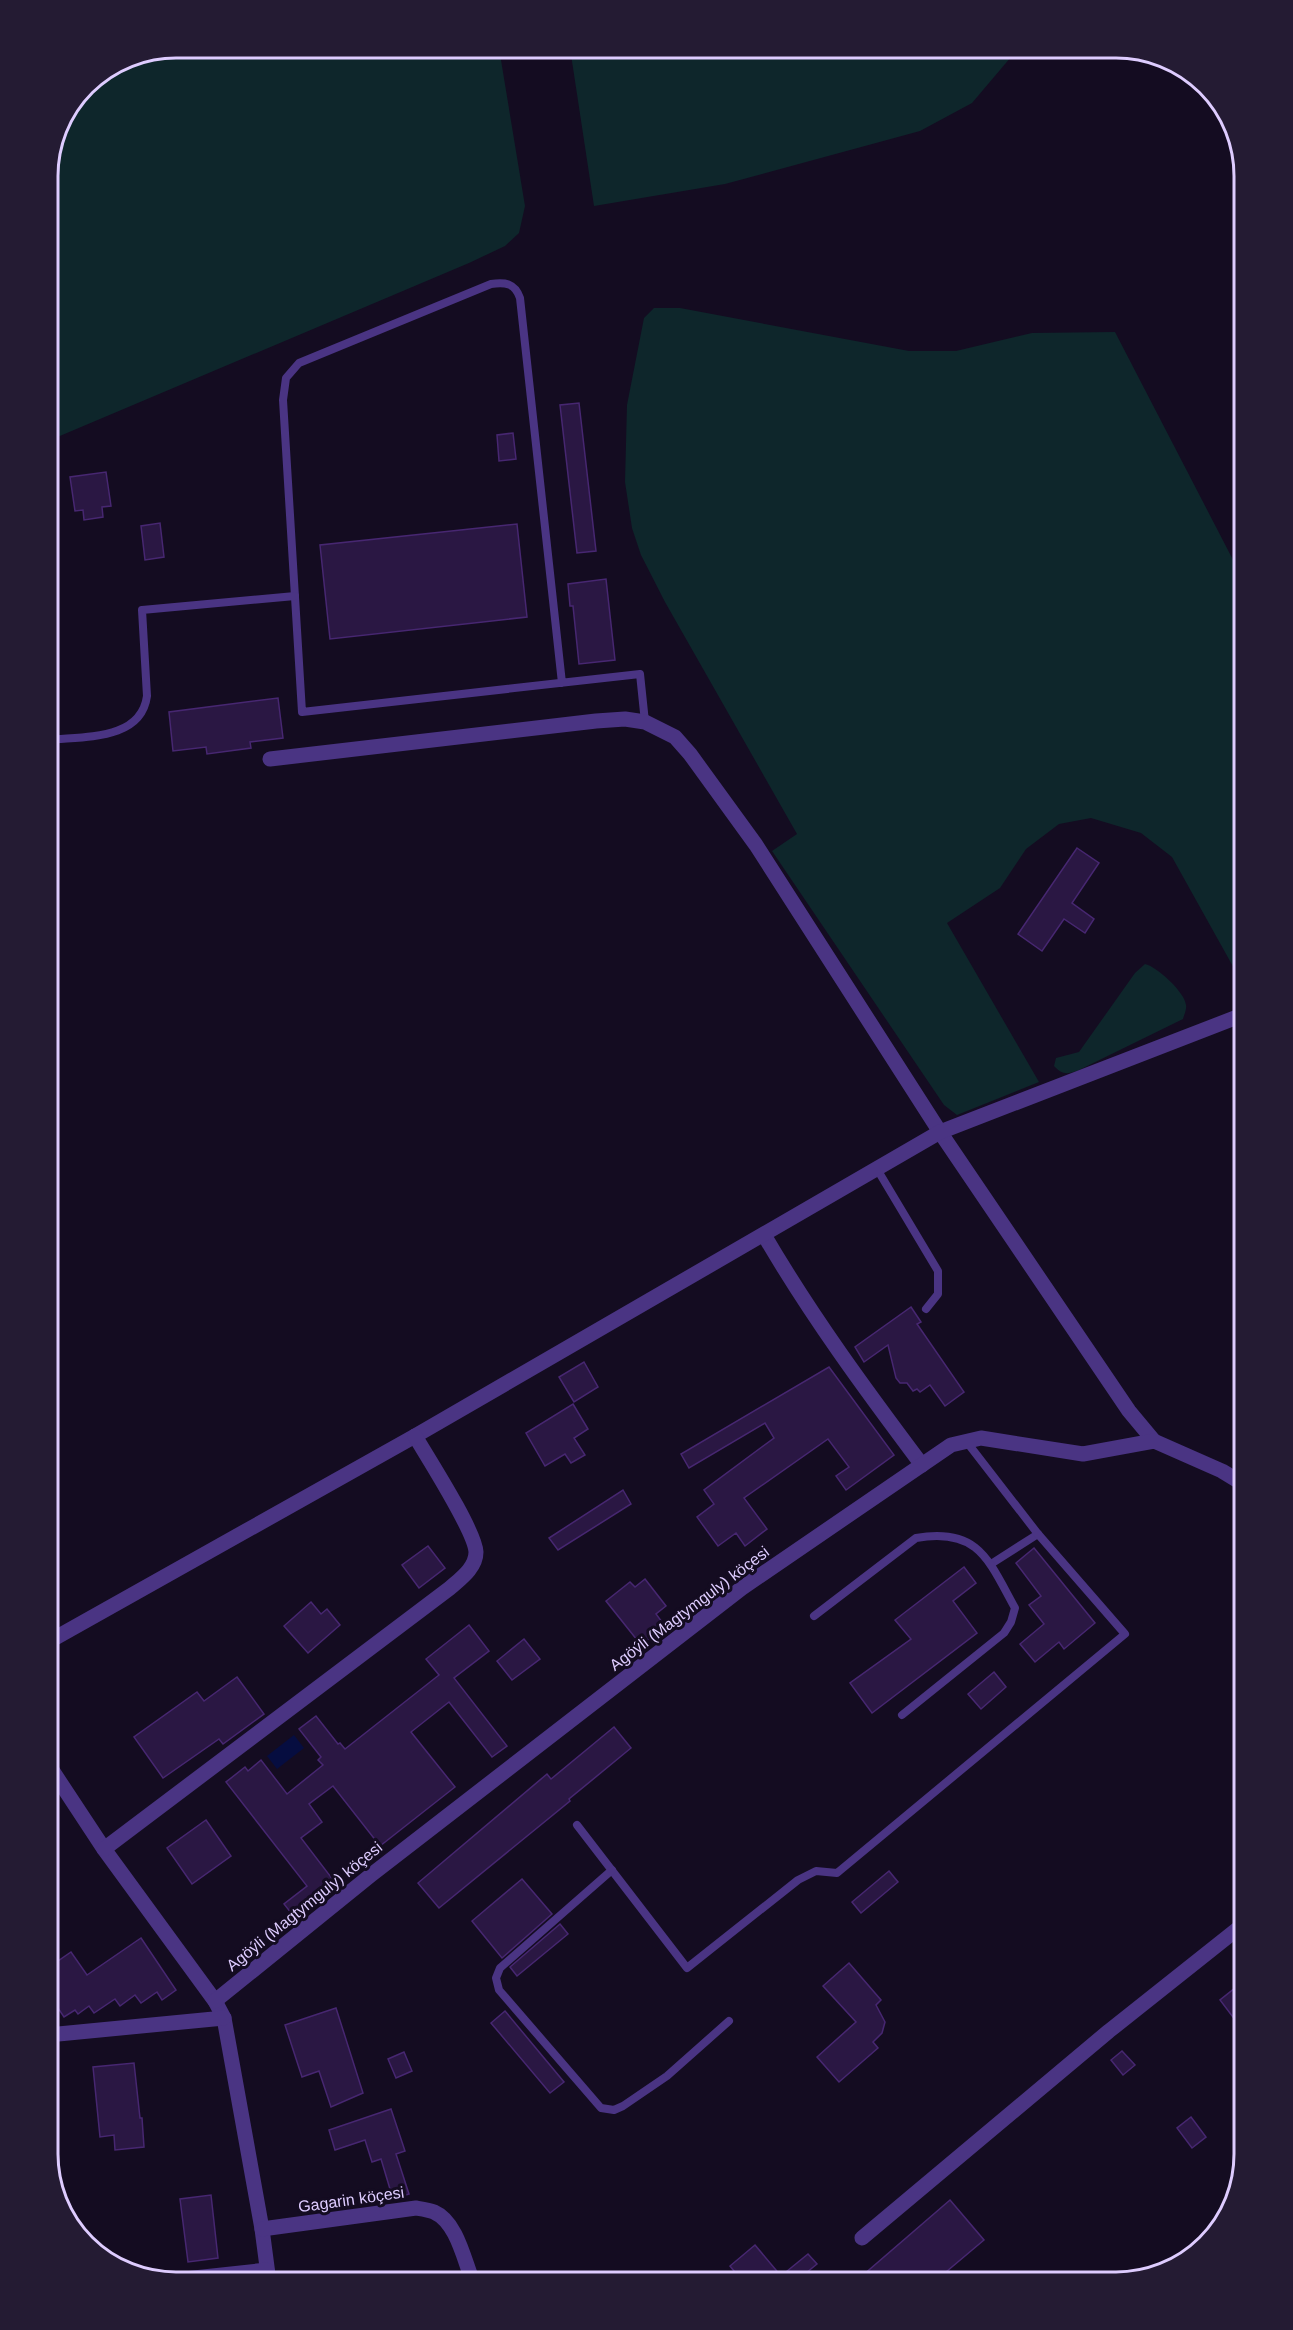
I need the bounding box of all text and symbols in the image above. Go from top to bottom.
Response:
street label: Agöýli (Magtymguly) köçesi [606,1543,772,1674]
street label: Agöýli (Magtymguly) köçesi [223,1839,385,1974]
street label: Gagarin köçesi [297,2184,405,2215]

